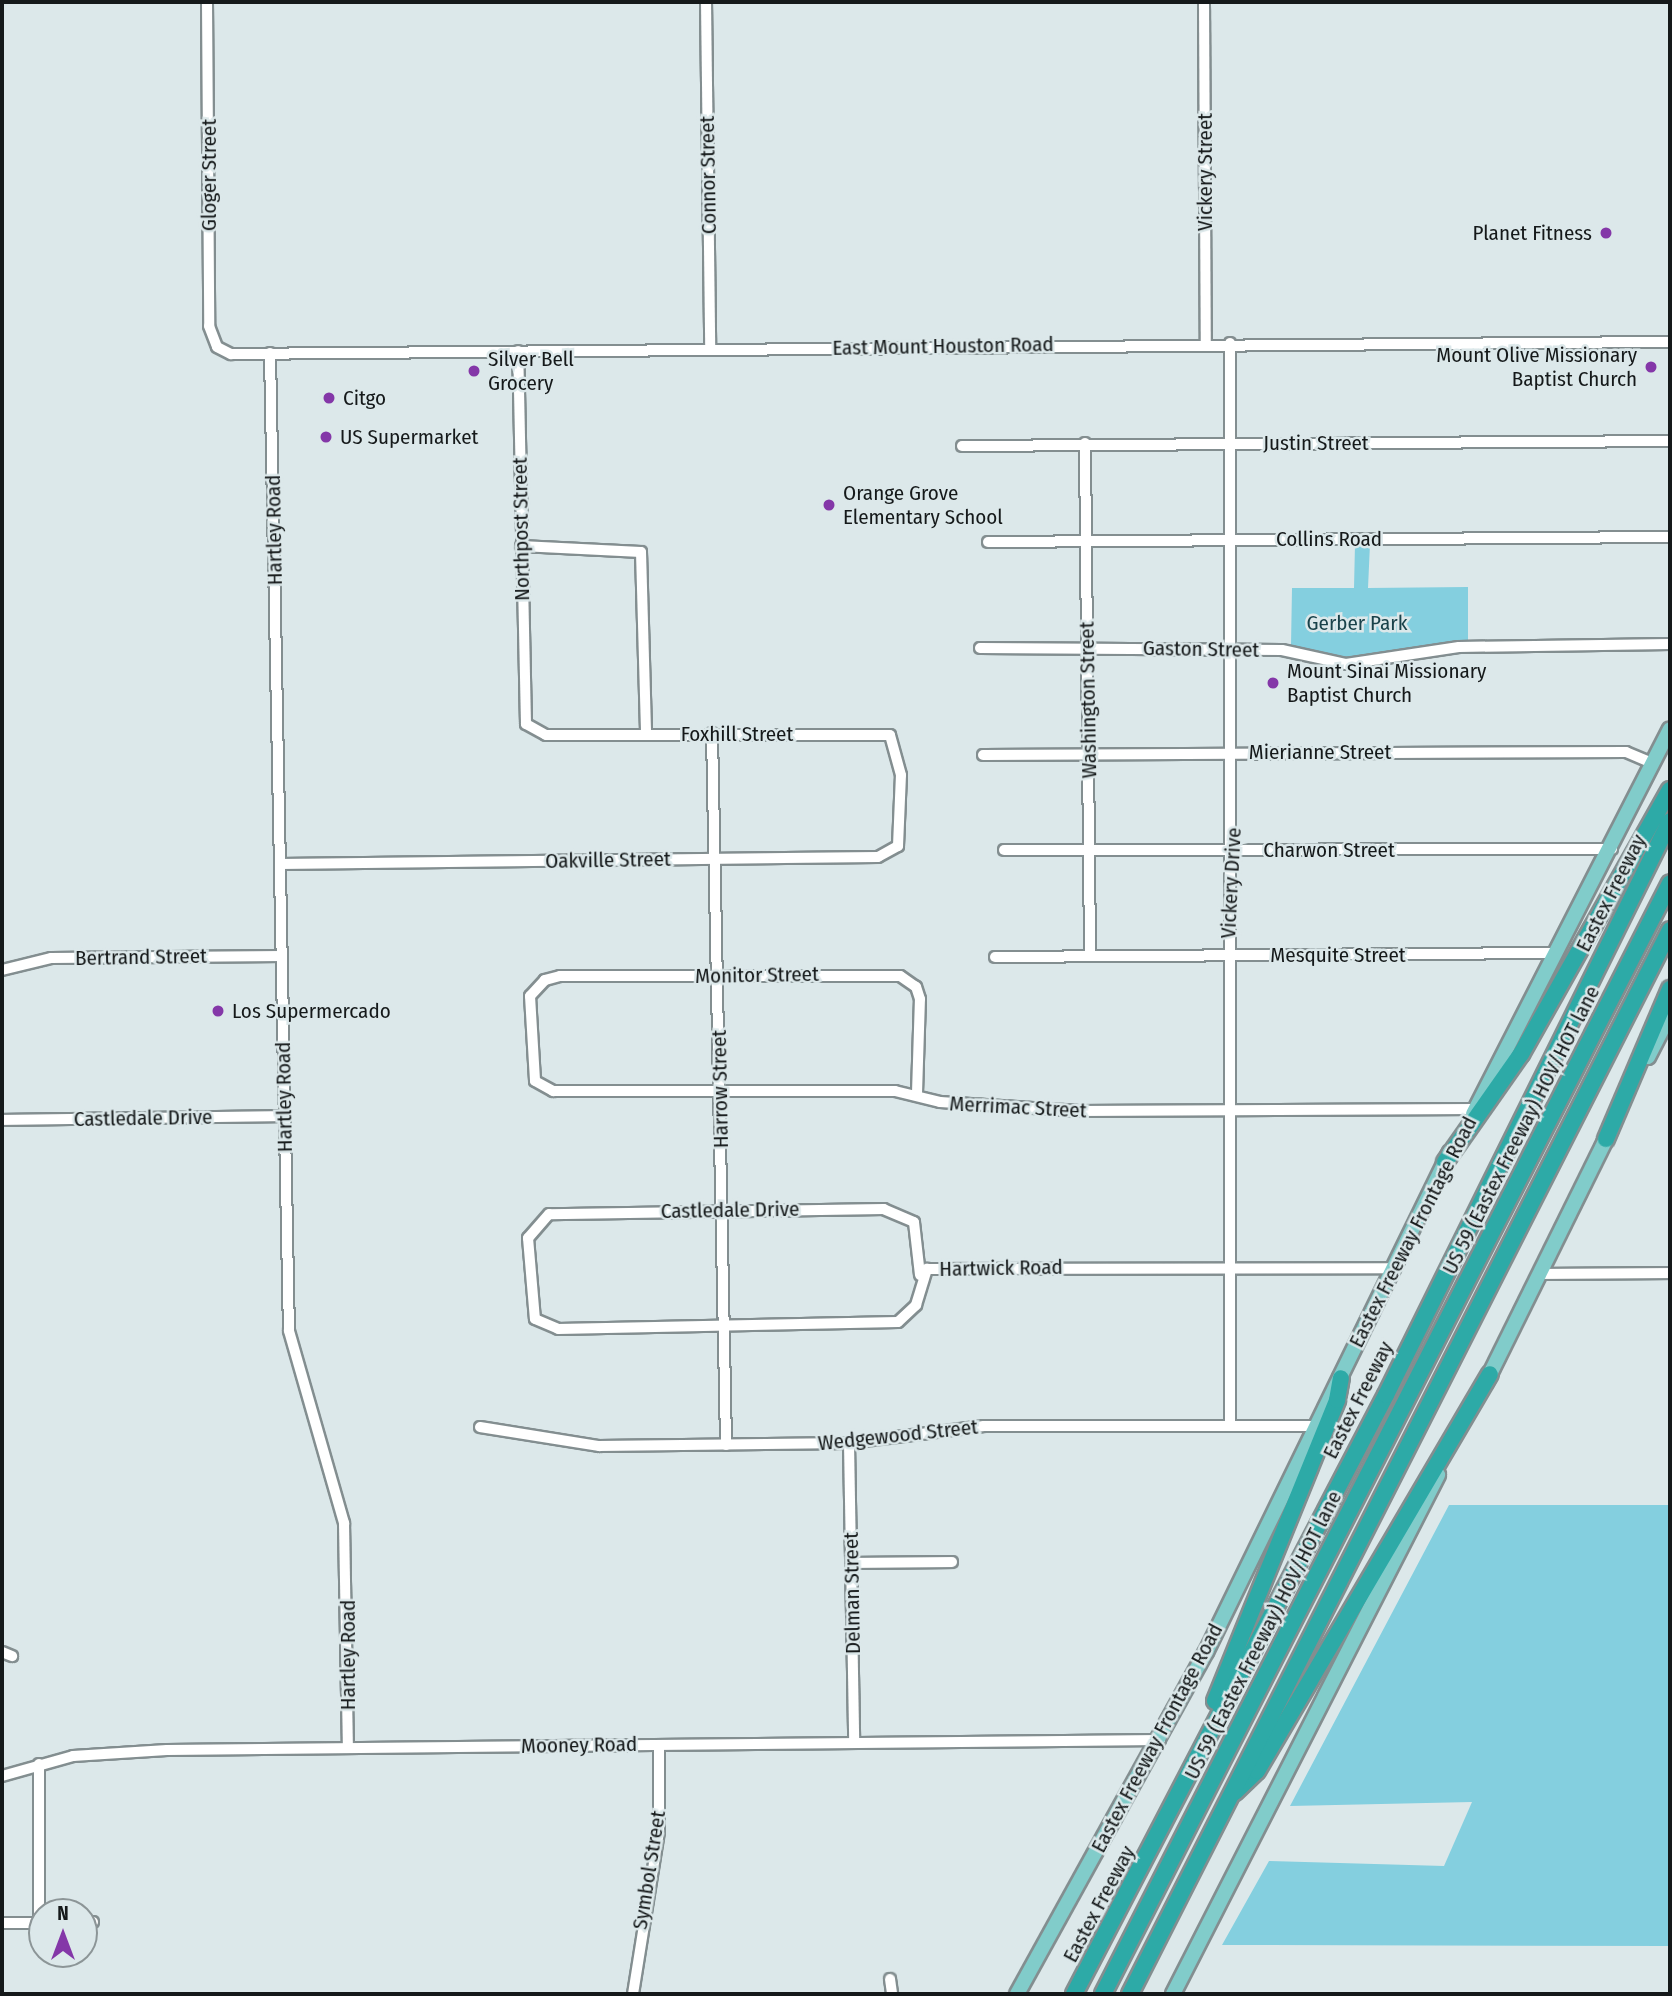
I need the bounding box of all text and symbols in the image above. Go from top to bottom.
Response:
street label: Vickery Street [1192,113,1218,231]
street label: Connor Street [694,116,722,234]
street label: Gloger Street [196,119,222,231]
place label: Planet Fitness [1472,220,1592,246]
marker: Planet Fitness [1598,225,1614,241]
street label: East Mount Houston Road [832,331,1054,361]
place label: Mount Olive Missionary Baptist Church [1436,342,1637,392]
place label: Silver Bell Grocery [488,346,574,396]
marker: Mount Olive Missionary Baptist Church [1643,359,1659,375]
marker: Silver Bell Grocery [466,363,482,379]
place label: Citgo [343,385,386,411]
marker: Citgo [321,390,337,406]
place label: US Supermarket [340,424,478,450]
marker: US Supermarket [318,429,334,445]
street label: Justin Street [1263,430,1369,456]
street label: Northpost Street [507,457,535,601]
street label: Hartley Road [260,475,288,585]
place label: Orange Grove Elementary School [843,480,1003,530]
marker: Orange Grove Elementary School [821,497,837,513]
street label: Collins Road [1276,526,1382,552]
park label: Gerber Park [1307,610,1407,636]
street label: Washington Street [1074,621,1102,779]
street label: Gaston Street [1143,635,1259,663]
place label: Mount Sinai Missionary Baptist Church [1287,658,1486,708]
marker: Mount Sinai Missionary Baptist Church [1265,675,1281,691]
street label: Foxhill Street [681,721,793,747]
street label: Mierianne Street [1249,739,1391,765]
street label: Vickery Drive [1216,827,1246,939]
street label: Eastex Freeway [1571,830,1651,956]
street label: Charwon Street [1263,837,1395,863]
street label: Oakville Street [545,846,671,874]
street label: Mesquite Street [1270,942,1406,968]
street label: Bertrand Street [75,943,207,971]
street label: Monitor Street [695,961,819,989]
street label: US 59 (Eastex Freeway) HOV/HOT lane [1437,982,1605,1278]
place label: Los Supermercado [232,998,391,1024]
marker: Los Supermercado [210,1003,226,1019]
street label: Harrow Street [706,1030,734,1148]
street label: Hartley Road [270,1042,298,1152]
street label: Merrimac Street [949,1091,1087,1123]
street label: Castledale Drive [74,1104,212,1132]
street label: Eastex Freeway Frontage Road [1344,1112,1482,1352]
street label: Castledale Drive [661,1196,799,1224]
street label: Hartwick Road [939,1254,1063,1282]
street label: Eastex Freeway [1318,1337,1398,1463]
street label: Wedgewood Street [817,1414,979,1456]
street label: US 59 (Eastex Freeway) HOV/HOT lane [1179,1487,1347,1783]
street label: Delman Street [838,1532,866,1654]
street label: Hartley Road [335,1600,361,1710]
street label: Eastex Freeway Frontage Road [1086,1619,1228,1857]
street label: Mooney Road [521,1731,637,1759]
street label: Symbol Street [627,1809,671,1931]
street label: Eastex Freeway [1058,1841,1140,1967]
north arrow [28,1898,98,1968]
text: N [57,1902,69,1925]

